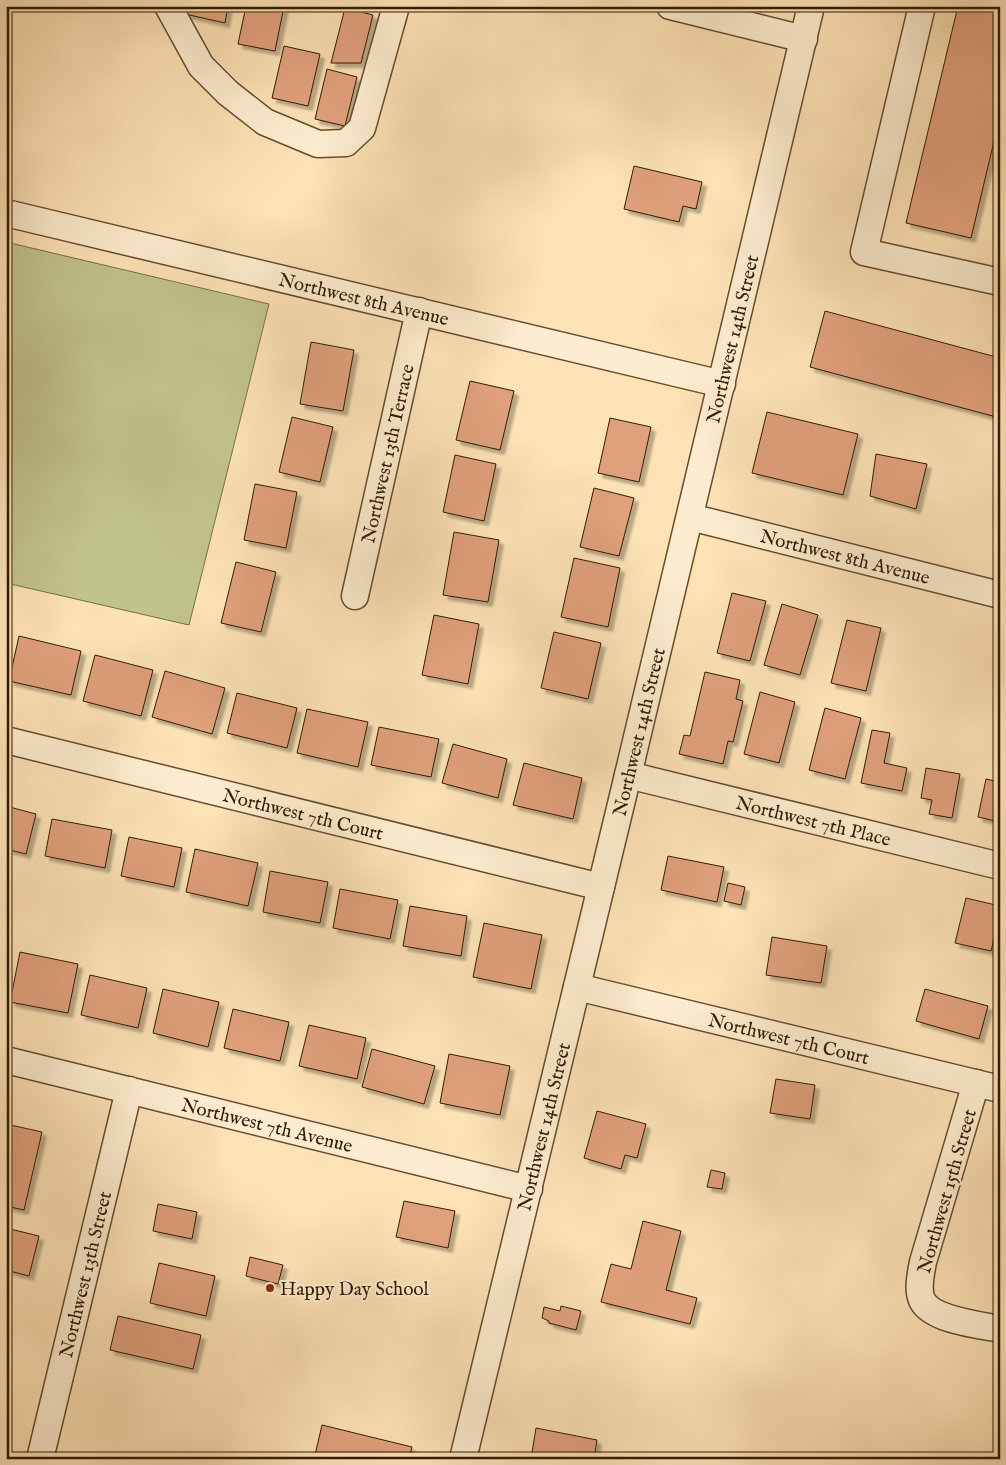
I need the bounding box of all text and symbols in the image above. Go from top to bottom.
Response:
street label: Northwest 14th Street [702,252,765,426]
street label: Northwest 8th Avenue [276,269,451,332]
street label: Northwest 13th Terrace [357,362,421,546]
street label: Northwest 8th Avenue [757,525,932,591]
street label: Northwest 14th Street [608,645,672,819]
street label: Northwest 7th Court [220,784,386,847]
street label: Northwest 7th Place [733,792,893,853]
street label: Northwest 7th Court [706,1009,872,1071]
street label: Northwest 14th Street [513,1040,577,1214]
street label: Northwest 7th Avenue [179,1094,355,1159]
street label: Northwest 15th Street [913,1106,983,1276]
street label: Northwest 13th Street [55,1189,118,1360]
place label: Happy Day School [280,1278,430,1302]
marker: Happy Day School [264,1282,276,1294]

